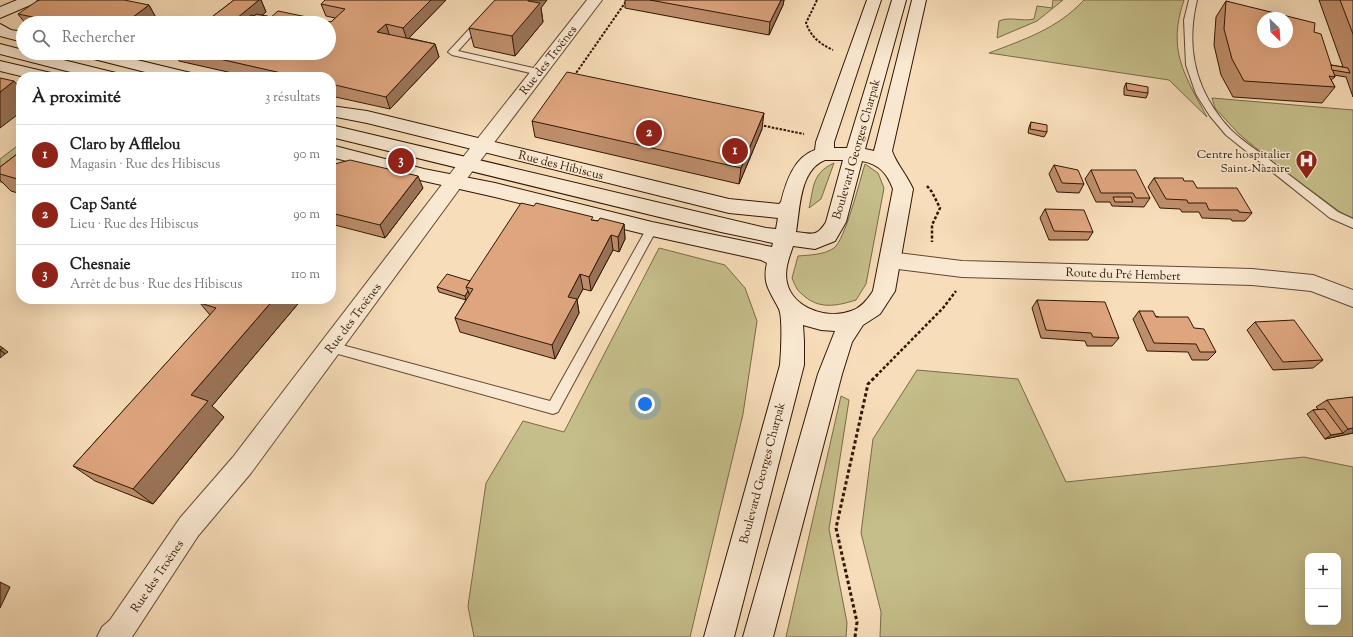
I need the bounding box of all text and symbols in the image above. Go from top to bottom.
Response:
north arrow [1257,12,1293,48]
search box [16,16,336,60]
street label: Rue des Troënes [516,22,582,99]
icon: search [30,27,52,49]
text: Rechercher [62,28,135,49]
street label: Boulevard Georges Charpak [828,76,886,222]
text: À proximité [32,86,121,110]
text: 3 résultats [265,89,320,107]
pin: 2 [636,118,662,148]
text: Claro by Afflelou [70,135,181,156]
pin: 1 [722,136,748,166]
text: 1 [43,146,47,164]
text: 90 m [293,146,320,164]
pin: 3 [388,146,414,176]
place label: Centre hospitalier Saint-Nazaire [1197,146,1290,178]
street label: Rue des Hibiscus [516,147,606,185]
hospital icon: Centre hospitalier Saint-Nazaire [1293,148,1319,181]
text: Magasin · Rue des Hibiscus [70,156,220,174]
text: Cap Santé [70,195,137,216]
text: 2 [42,206,48,224]
text: 90 m [293,206,320,224]
text: Lieu · Rue des Hibiscus [70,216,198,234]
text: Chesnaie [70,255,131,276]
street label: Route du Pré Hembert [1065,264,1181,286]
text: 3 [42,266,48,284]
text: 110 m [291,266,320,284]
text: Arrêt de bus · Rue des Hibiscus [70,276,242,294]
street label: Rue des Troënes [321,279,386,358]
your location [635,394,655,414]
street label: Boulevard Georges Charpak [735,400,791,546]
street label: Rue des Troënes [127,536,189,616]
map controls [1305,553,1341,625]
button: + [1305,553,1341,589]
button: − [1305,589,1341,625]

